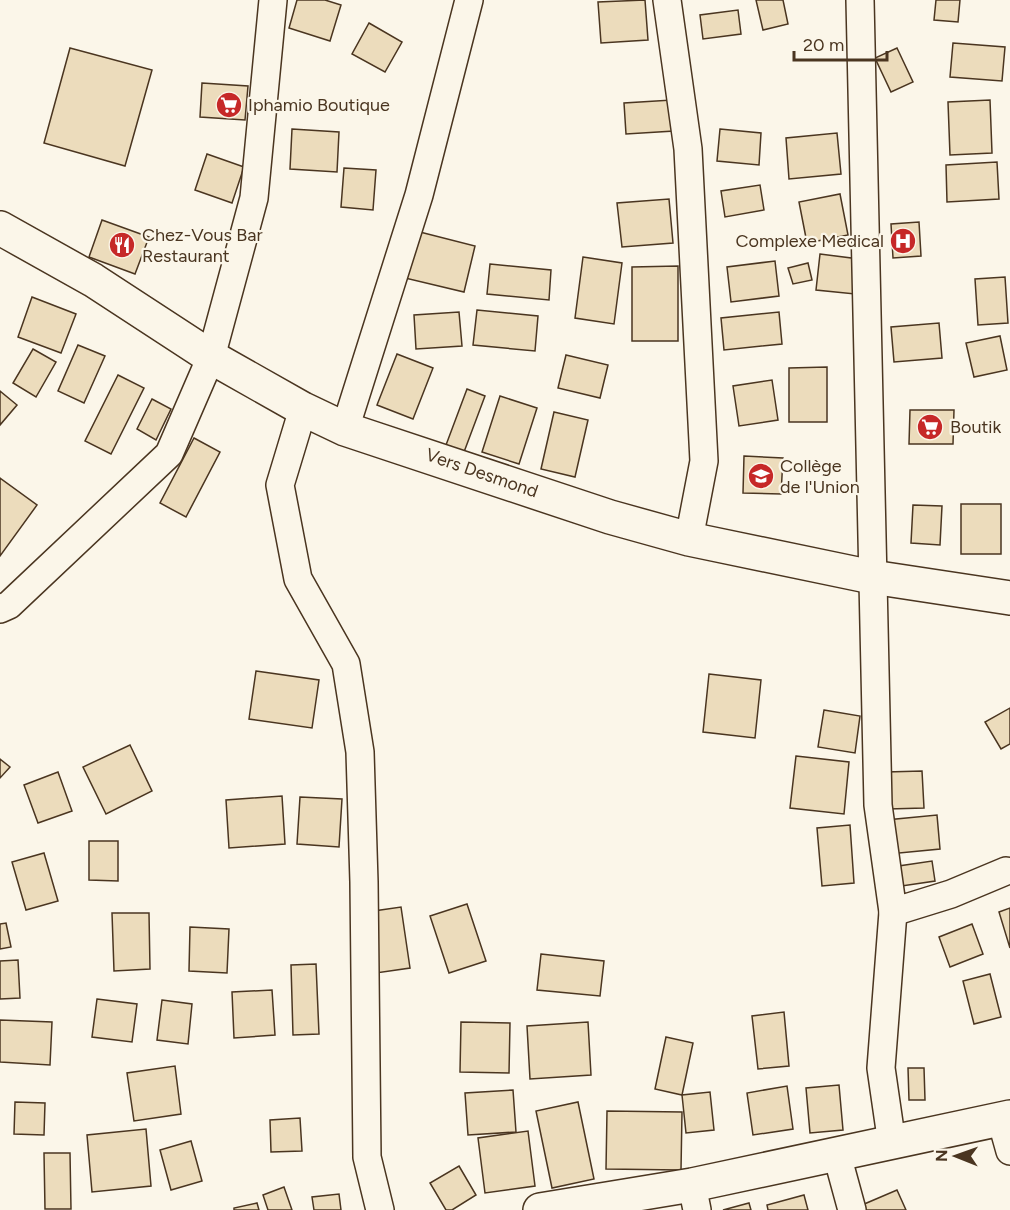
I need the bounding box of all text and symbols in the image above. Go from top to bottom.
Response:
scale bar [794,24,887,62]
text: 20 m [803,34,844,56]
supermarket icon: Iphamio Boutique [214,90,244,120]
place label: Iphamio Boutique [248,94,390,116]
place label: Chez-Vous Bar Restaurant [142,224,263,267]
hospital icon: Complexe Medical [888,226,918,256]
restaurant icon: Chez-Vous Bar Restaurant [107,230,137,260]
place label: Complexe Medical [736,230,884,252]
supermarket icon: Boutik [915,412,945,442]
place label: Boutik [950,416,1001,438]
street label: Vers Desmond [423,443,541,503]
place label: Collège de l'Union [780,455,860,498]
school or university icon: Collège de l'Union [746,461,776,491]
north arrow [926,1126,986,1186]
text: N [932,1149,951,1162]

